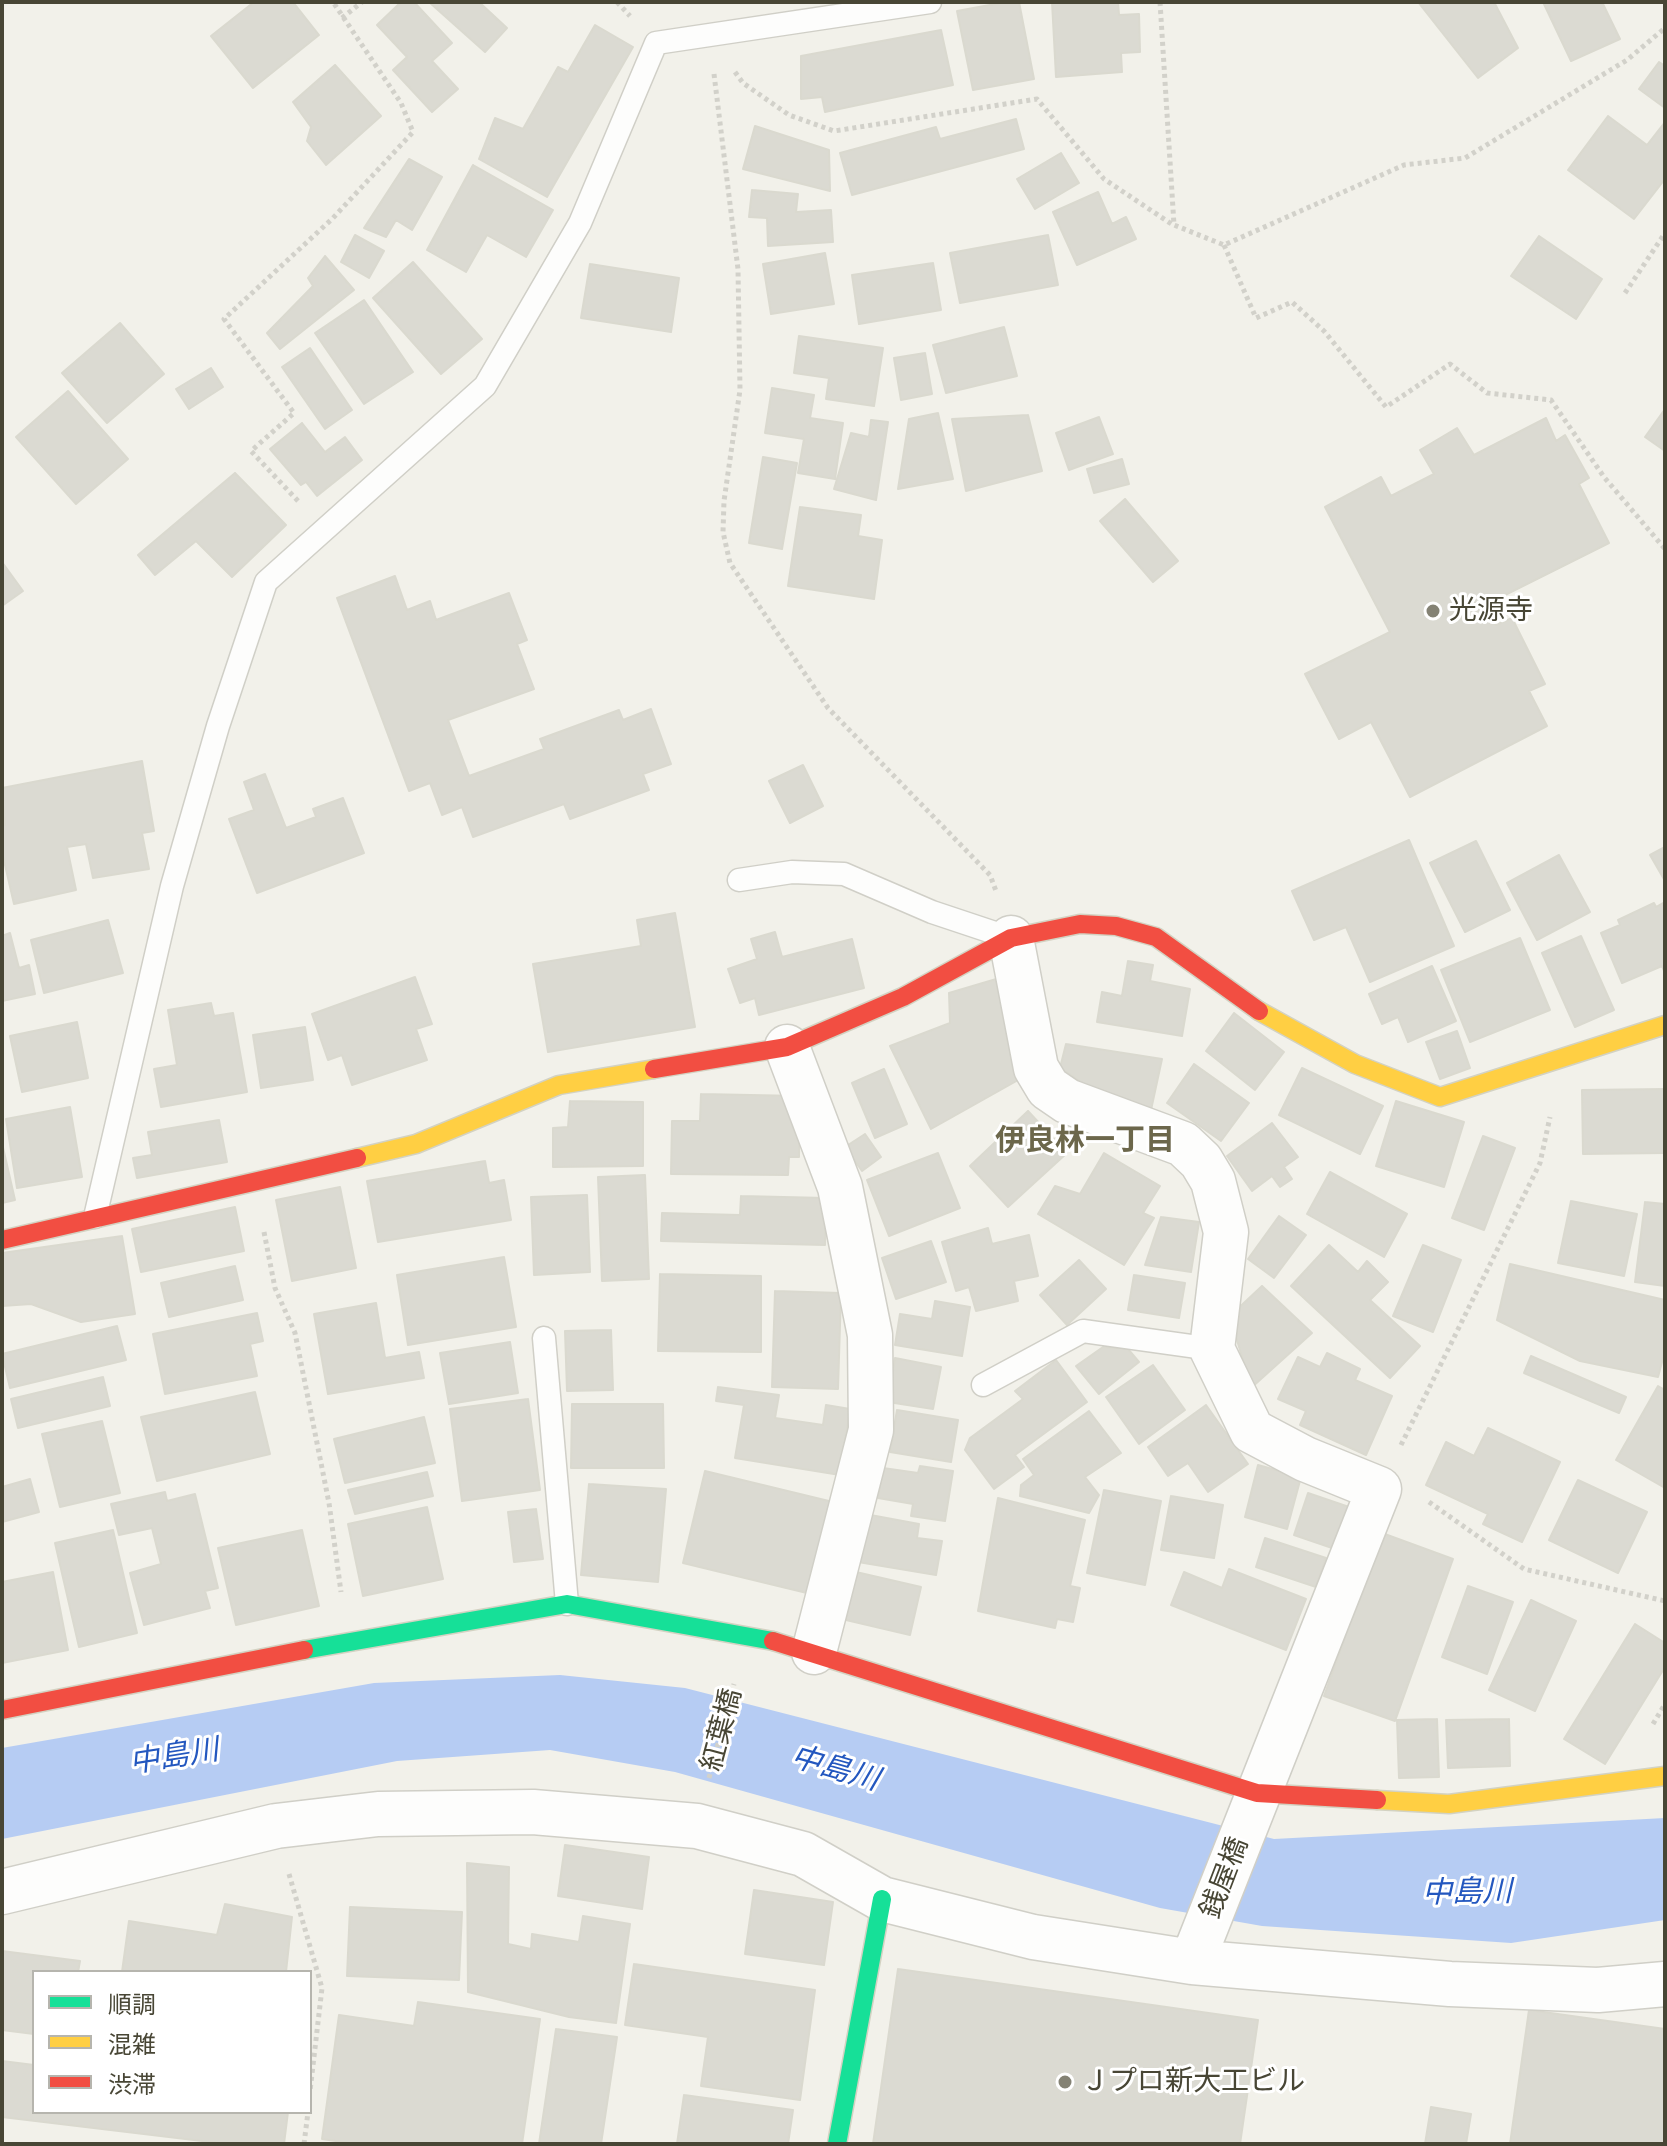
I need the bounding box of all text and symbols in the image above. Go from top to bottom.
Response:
place label: 光源寺 [1449,594,1533,628]
marker: 光源寺 [1424,602,1442,620]
district label: 伊良林一丁目 [995,1123,1175,1159]
street label: 紅葉橋 [695,1685,749,1775]
water label: 中島川 [127,1732,221,1782]
water label: 中島川 [787,1739,883,1799]
street label: 銭屋橋 [1194,1833,1256,1923]
water label: 中島川 [1422,1874,1512,1912]
legend [32,1970,312,2114]
text: 順調 [108,1989,156,2020]
text: 混雑 [108,2029,156,2060]
place label: Ｊプロ新大工ビル [1081,2065,1305,2099]
text: 渋滞 [108,2069,156,2100]
marker: Ｊプロ新大工ビル [1056,2073,1074,2091]

